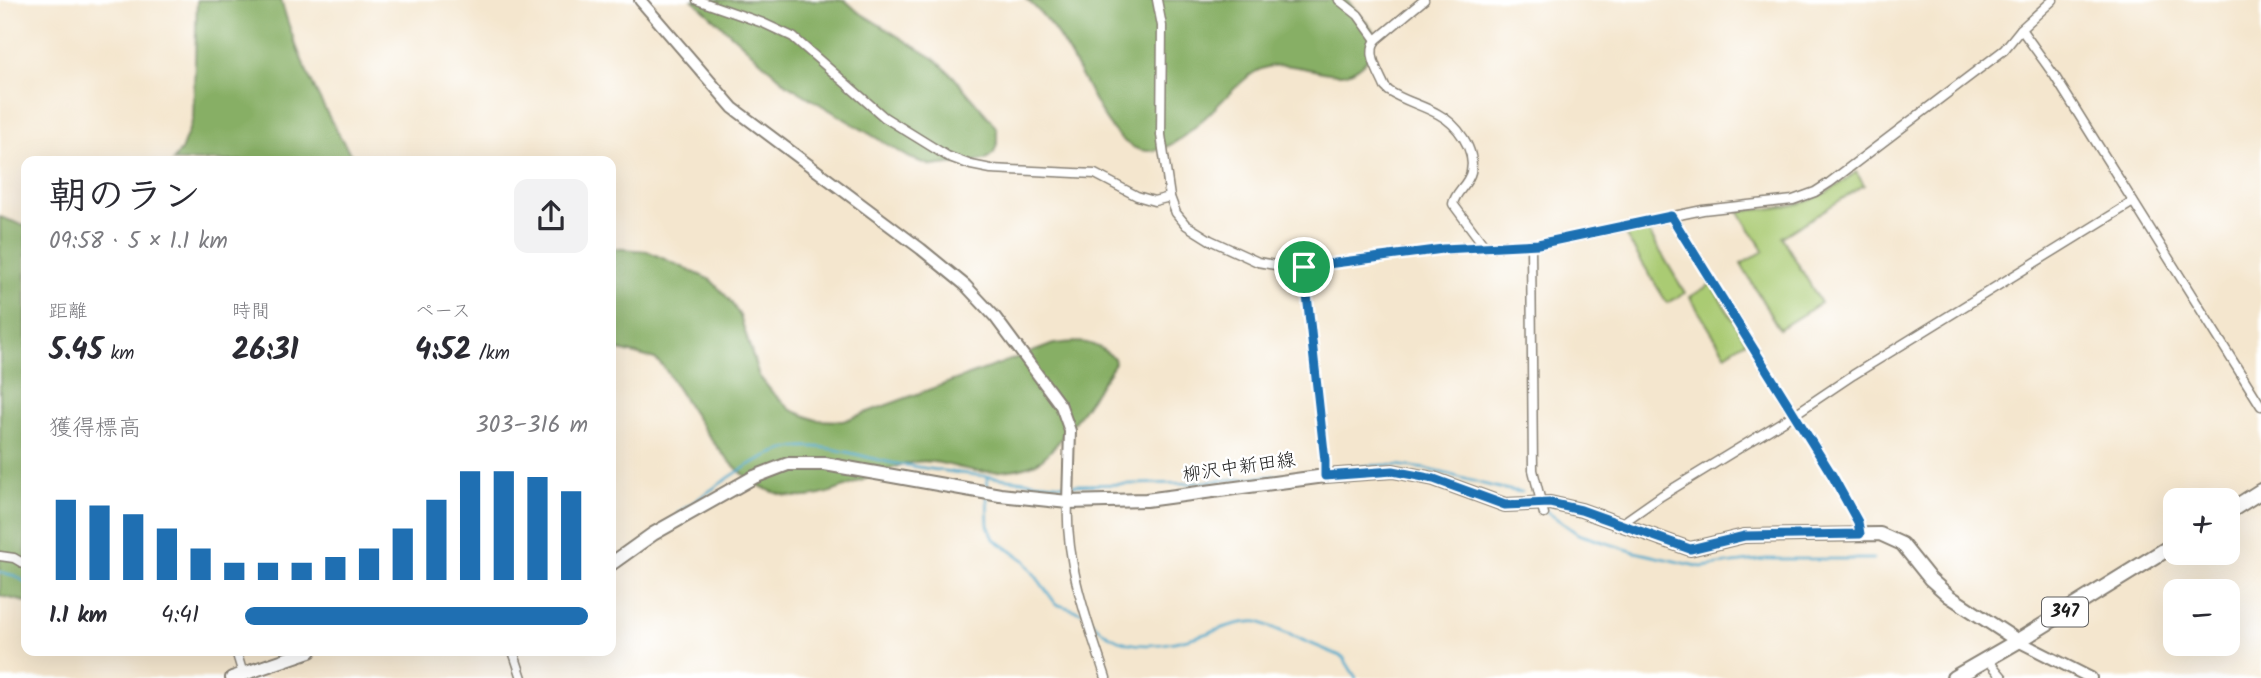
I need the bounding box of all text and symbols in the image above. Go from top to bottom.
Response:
text: 朝のラン [49,168,201,228]
button: share [514,179,588,253]
text: 09:58 · 5 × 1.1 km [49,224,228,260]
pin [1274,237,1334,297]
icon: arrive [1285,248,1323,286]
text: 距離 [49,297,87,327]
text: 時間 [232,297,270,327]
text: ペース [415,297,471,327]
text: 5.45 [49,327,103,375]
text: 26:31 [232,327,299,375]
text: 4:52 [415,327,471,375]
text: km [103,339,134,369]
text: /km [471,339,510,369]
text: 303–316 m [476,408,588,444]
text: 獲得標高 [49,411,141,447]
street label: 柳沢中新田線 [1180,445,1298,491]
map controls [2163,488,2240,656]
button: + [2163,488,2240,565]
button: − [2163,579,2240,656]
text: 1.1 km [49,598,107,634]
text: 4:41 [161,598,199,634]
road number: 347 [2042,598,2088,626]

